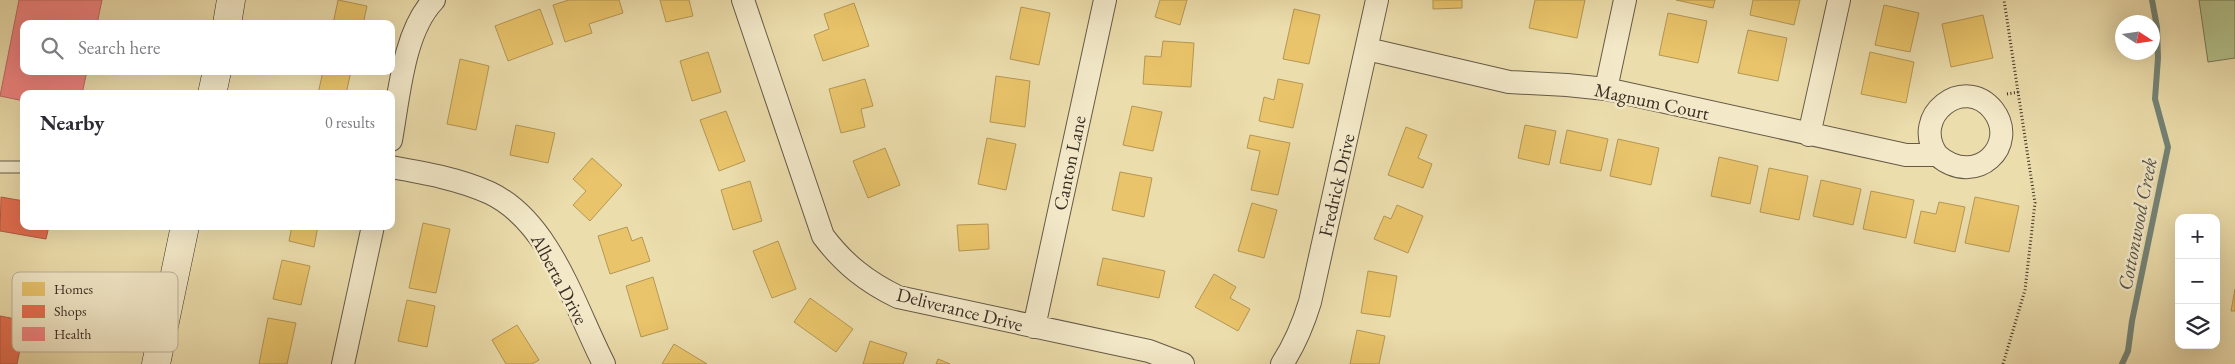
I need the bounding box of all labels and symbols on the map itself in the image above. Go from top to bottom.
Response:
north arrow [2115,15,2160,60]
street label: Magnum Court [1592,77,1711,126]
street label: Canton Lane [1047,113,1092,213]
street label: Fredrick Drive [1313,131,1360,239]
water label: Cottonwood Creek [2111,156,2163,292]
street label: Alberta Drive [525,229,594,329]
legend [12,272,178,352]
text: Homes [54,280,94,298]
street label: Deliverance Drive [894,282,1026,337]
text: Shops [54,302,87,320]
text: Health [54,325,91,343]

